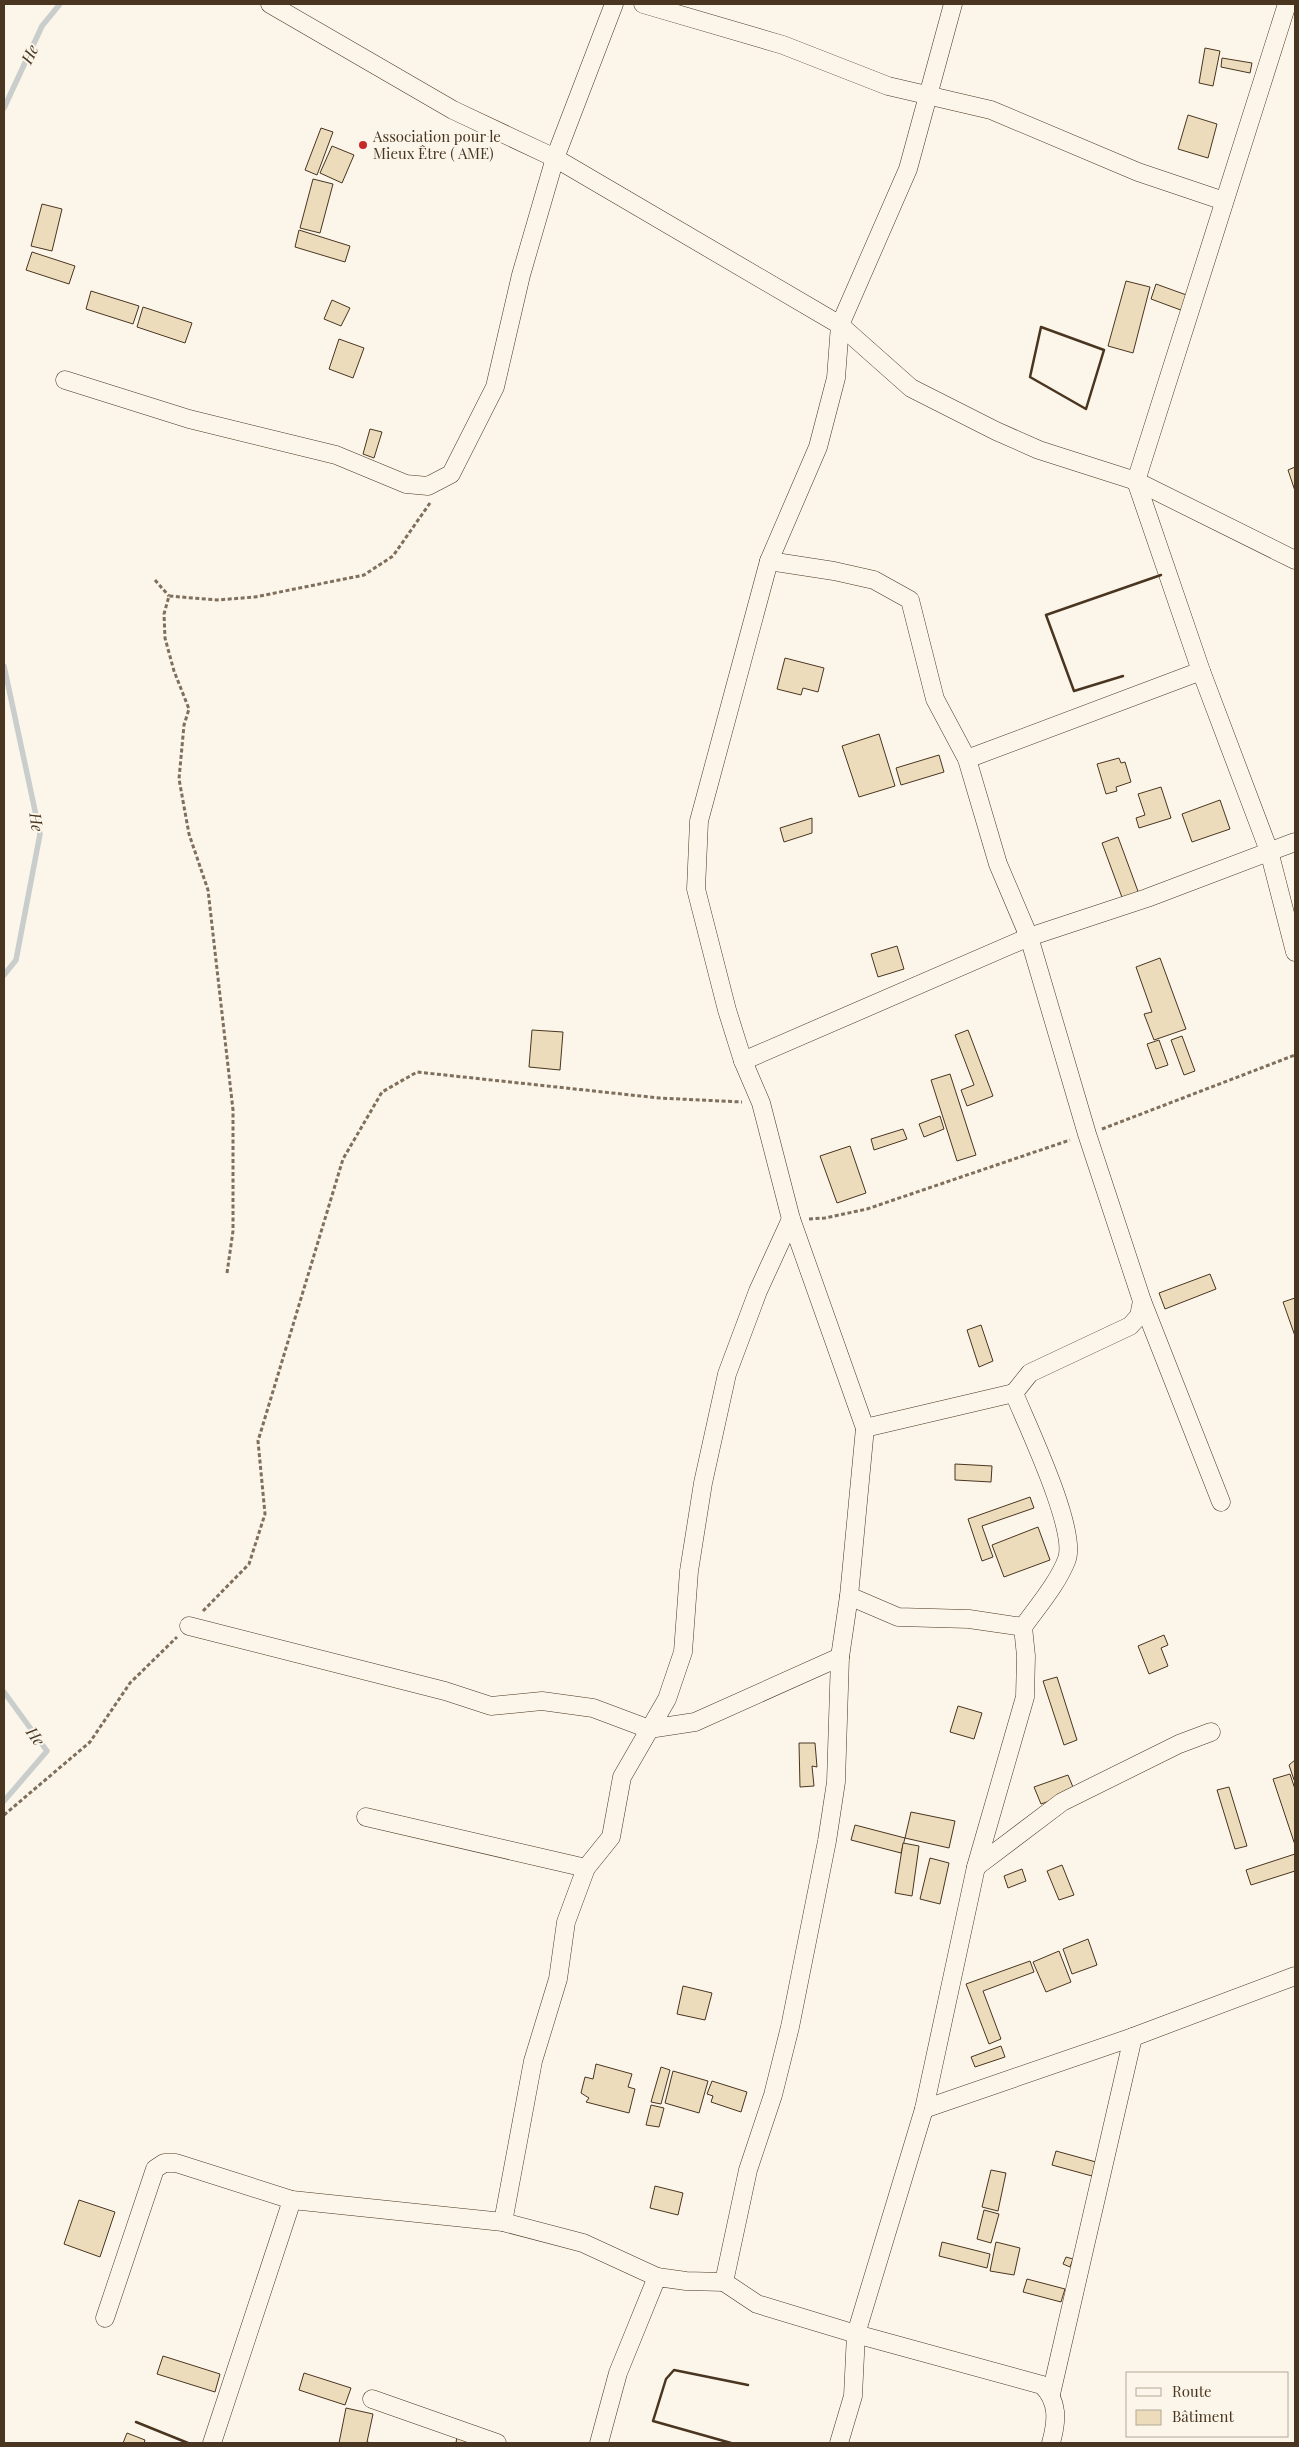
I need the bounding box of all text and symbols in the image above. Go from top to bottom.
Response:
water label: He [15,41,42,68]
place label: Association pour le Mieux Être ( AME) [372,126,501,163]
marker: Association pour le Mieux Être ( AME) [357,139,369,151]
water label: He [25,810,49,833]
water label: He [21,1722,50,1750]
legend [1126,2372,1289,2437]
text: Route [1172,2381,1212,2401]
text: Bâtiment [1172,2406,1234,2426]

